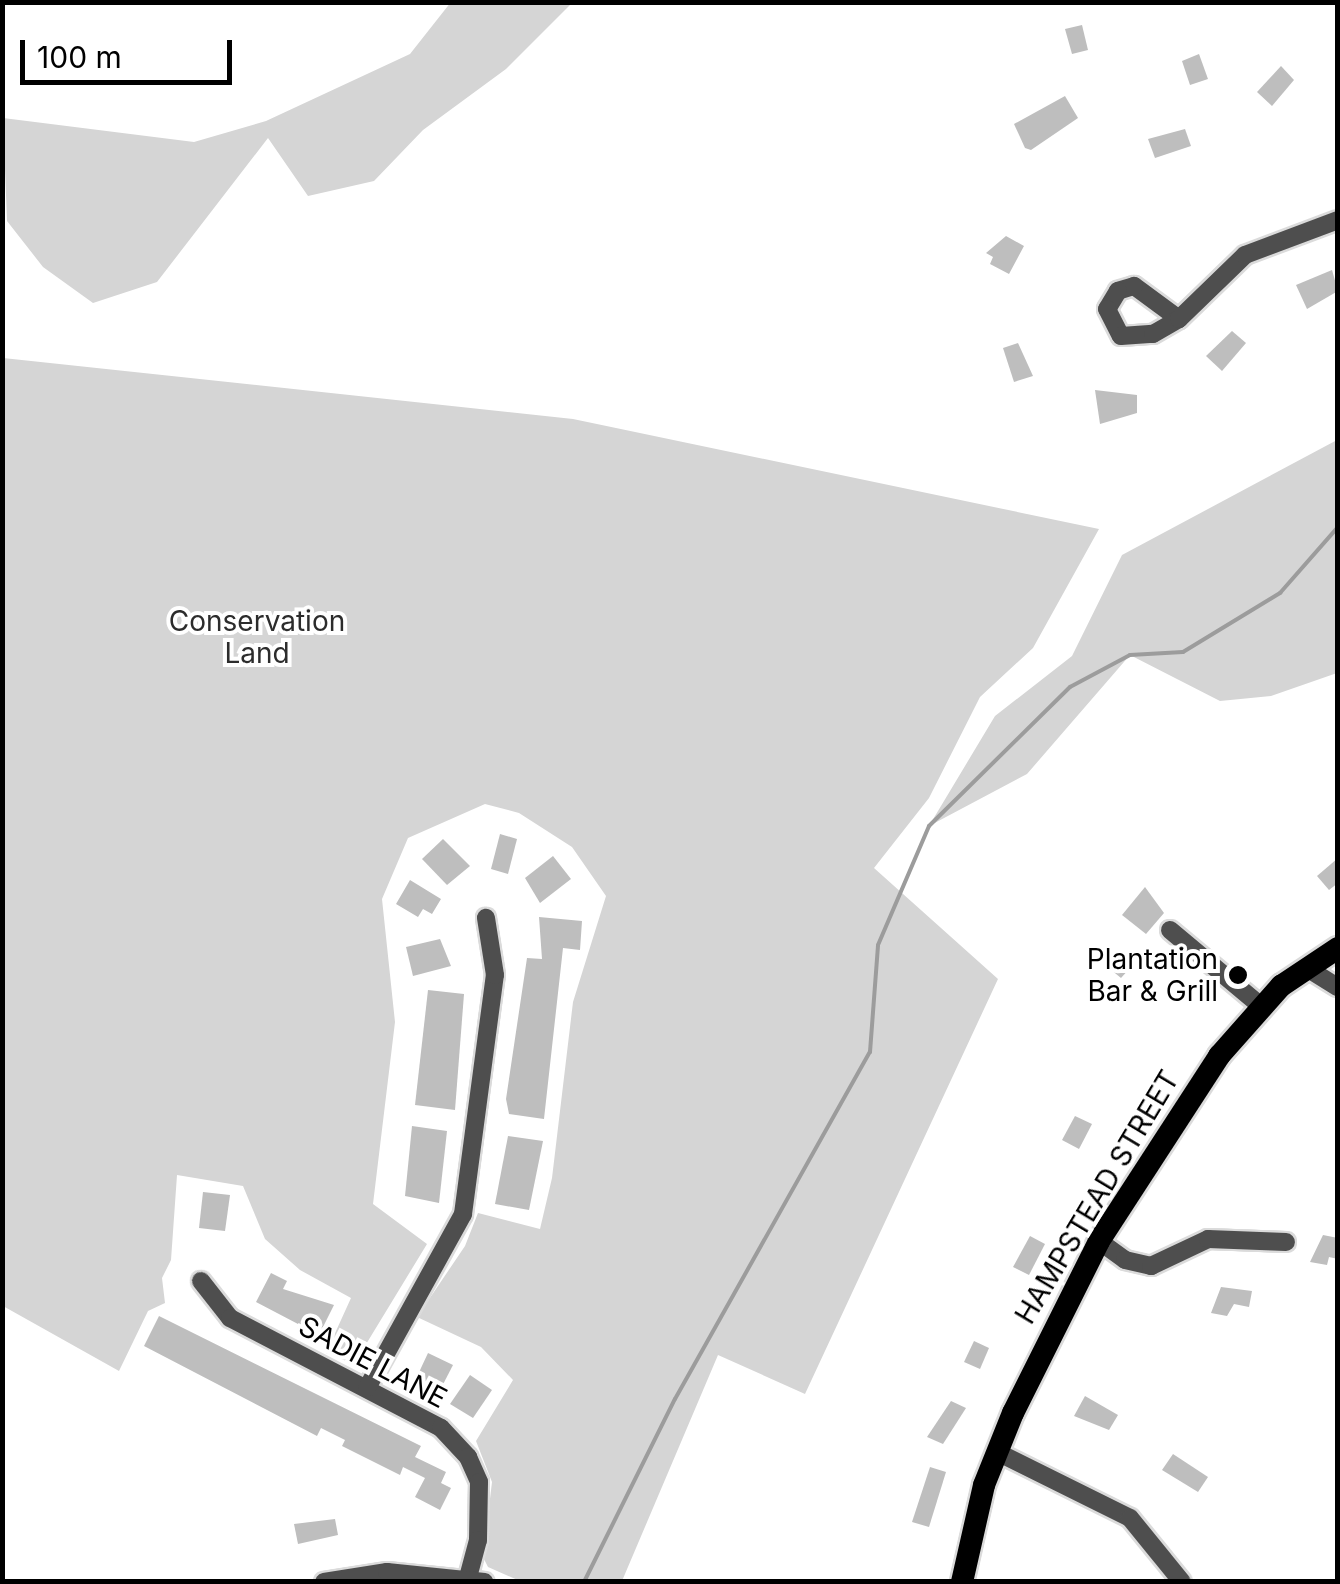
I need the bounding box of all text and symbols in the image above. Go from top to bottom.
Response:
scale bar [25,20,238,82]
text: 100 m [37,39,122,75]
park label: Conservation Land [169,604,345,670]
place label: Plantation Bar & Grill [1087,942,1218,1008]
marker: Plantation Bar & Grill [1227,964,1249,986]
street label: HAMPSTEAD STREET [1008,1064,1186,1330]
street label: SADIE LANE [293,1309,453,1415]

